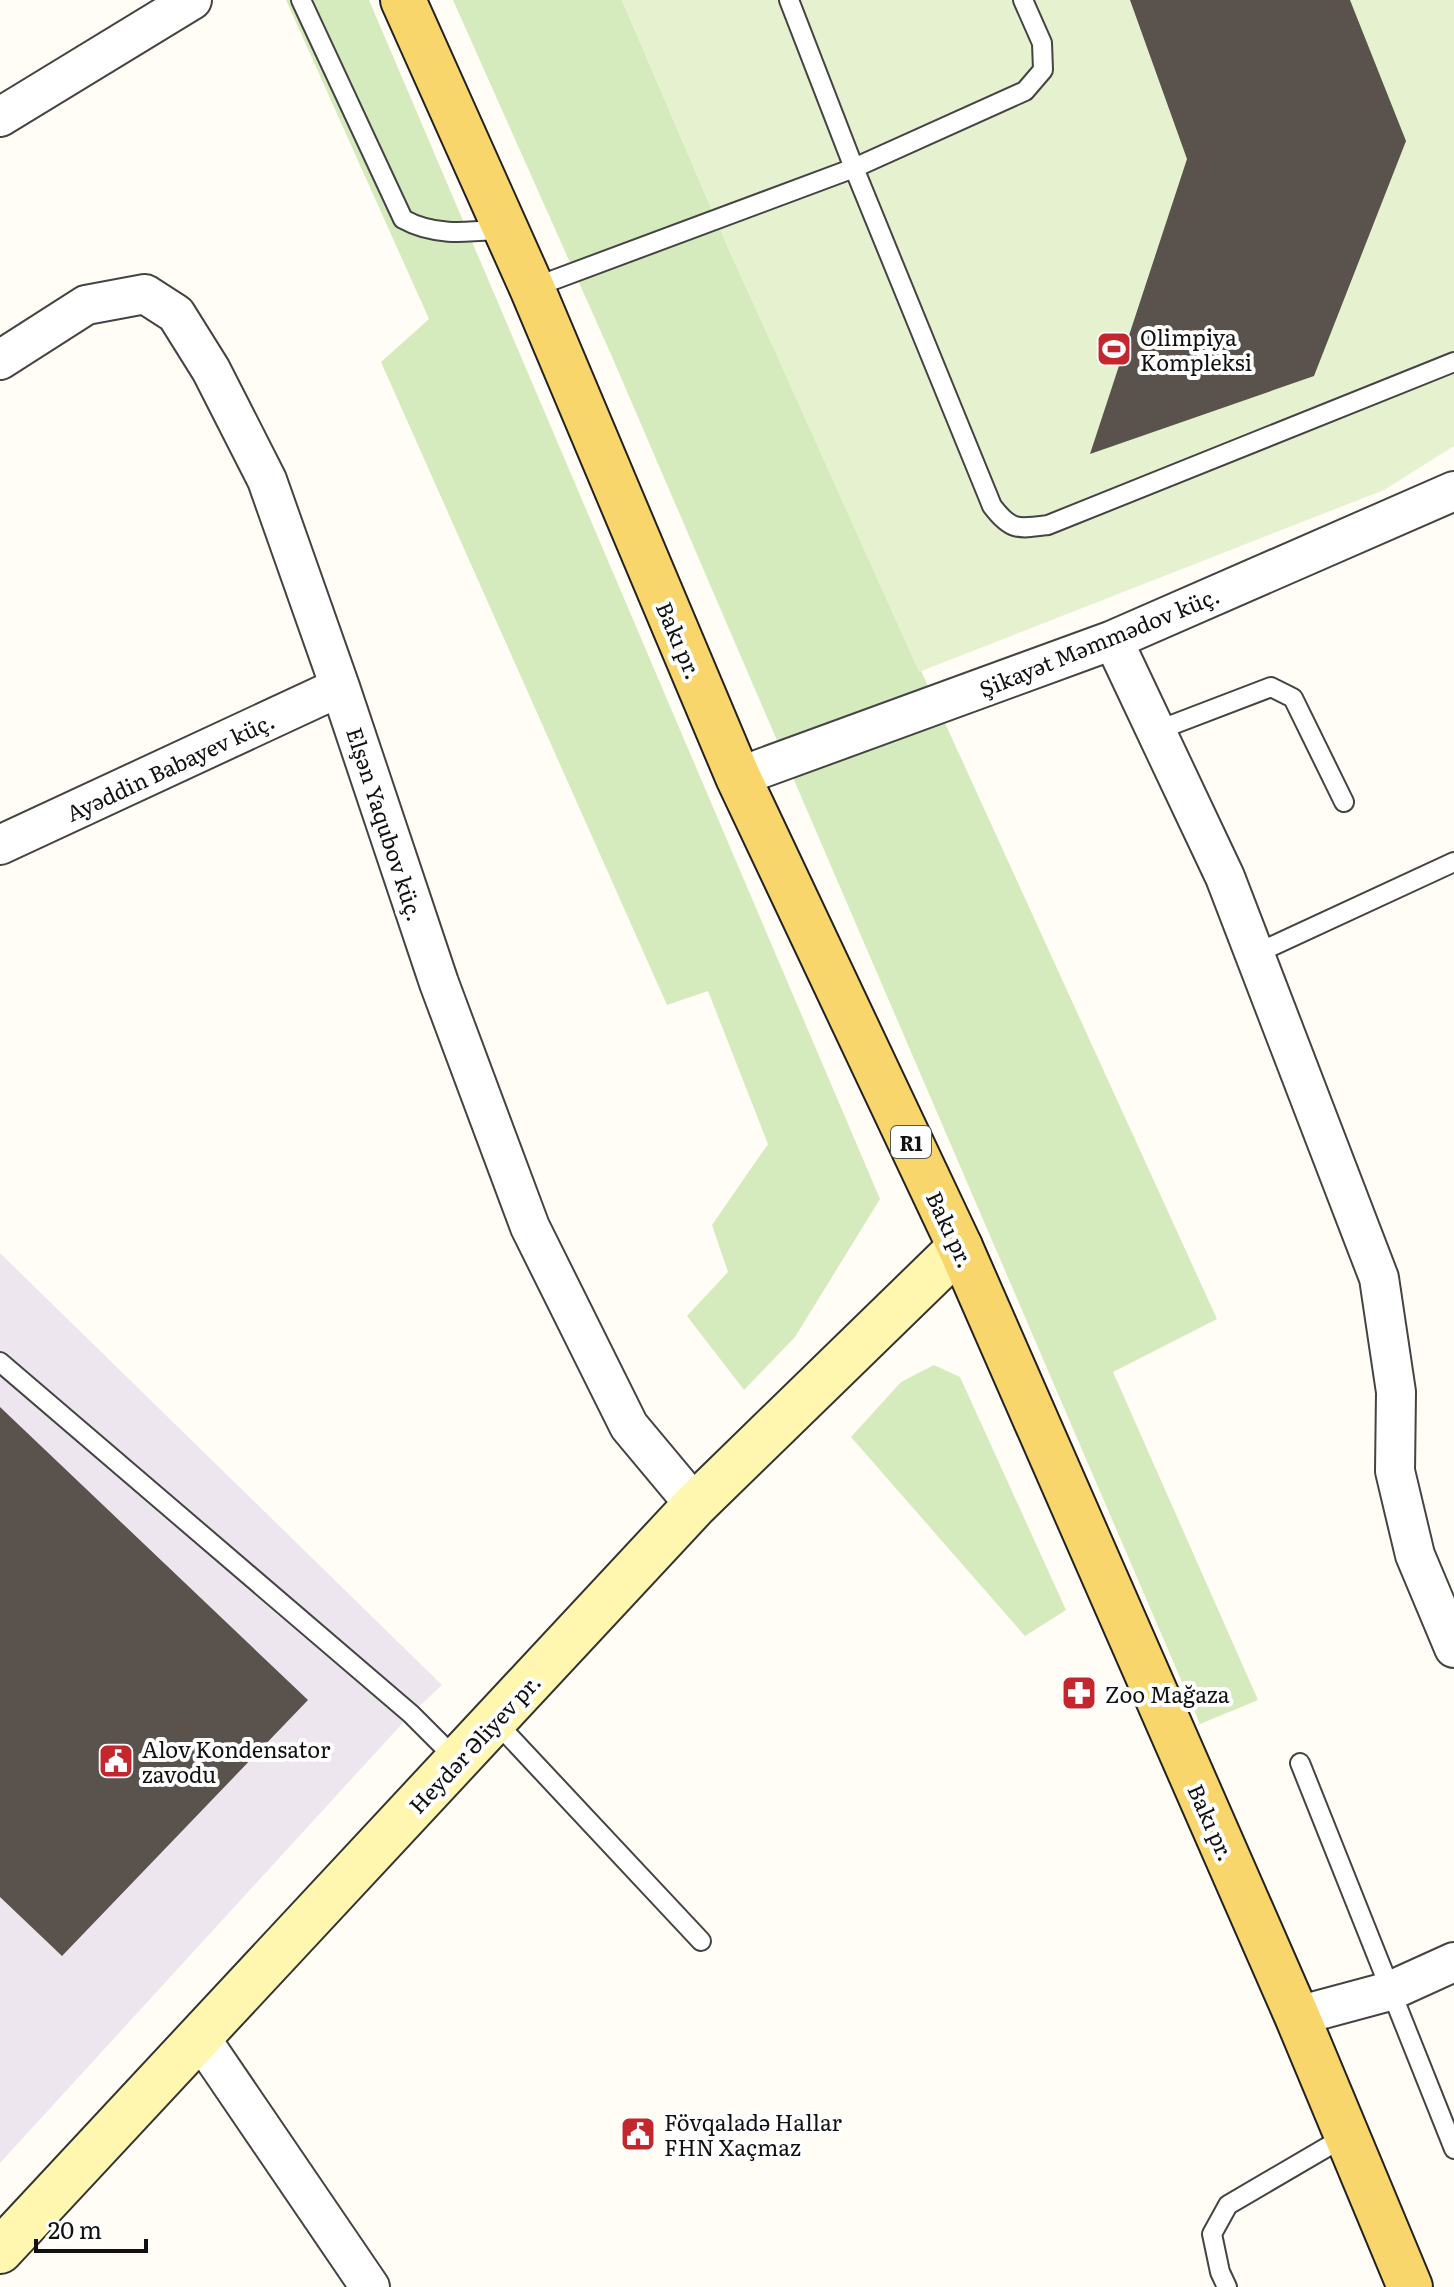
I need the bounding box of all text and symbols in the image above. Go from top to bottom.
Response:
place label: Olimpiya Kompleksi [1140,320,1252,378]
sports icon: Olimpiya Kompleksi [1095,330,1133,368]
street label: Şikayət Məmmədov küç. [974,578,1224,704]
street label: Bakı pr. [649,596,711,684]
street label: Ayəddin Babayev küç. [60,703,280,829]
street label: Elşən Yaqubov küç. [339,723,433,925]
road number: R1 [891,1126,931,1158]
street label: Bakı pr. [919,1185,983,1273]
street label: Heydər Əliyev pr. [400,1666,548,1820]
pharmacy icon: Zoo Mağaza [1060,1674,1098,1712]
place label: Zoo Mağaza [1105,1677,1230,1710]
place label: Alov Kondensator zavodu [142,1732,331,1790]
public building icon: Alov Kondensator zavodu [97,1742,135,1780]
street label: Bakı pr. [1180,1778,1244,1866]
place label: Fövqaladə Hallar FHN Xaçmaz [664,2105,843,2163]
public building icon: Fövqaladə Hallar FHN Xaçmaz [619,2115,657,2153]
scale bar [36,2203,146,2253]
text: 20 m [48,2211,102,2246]

